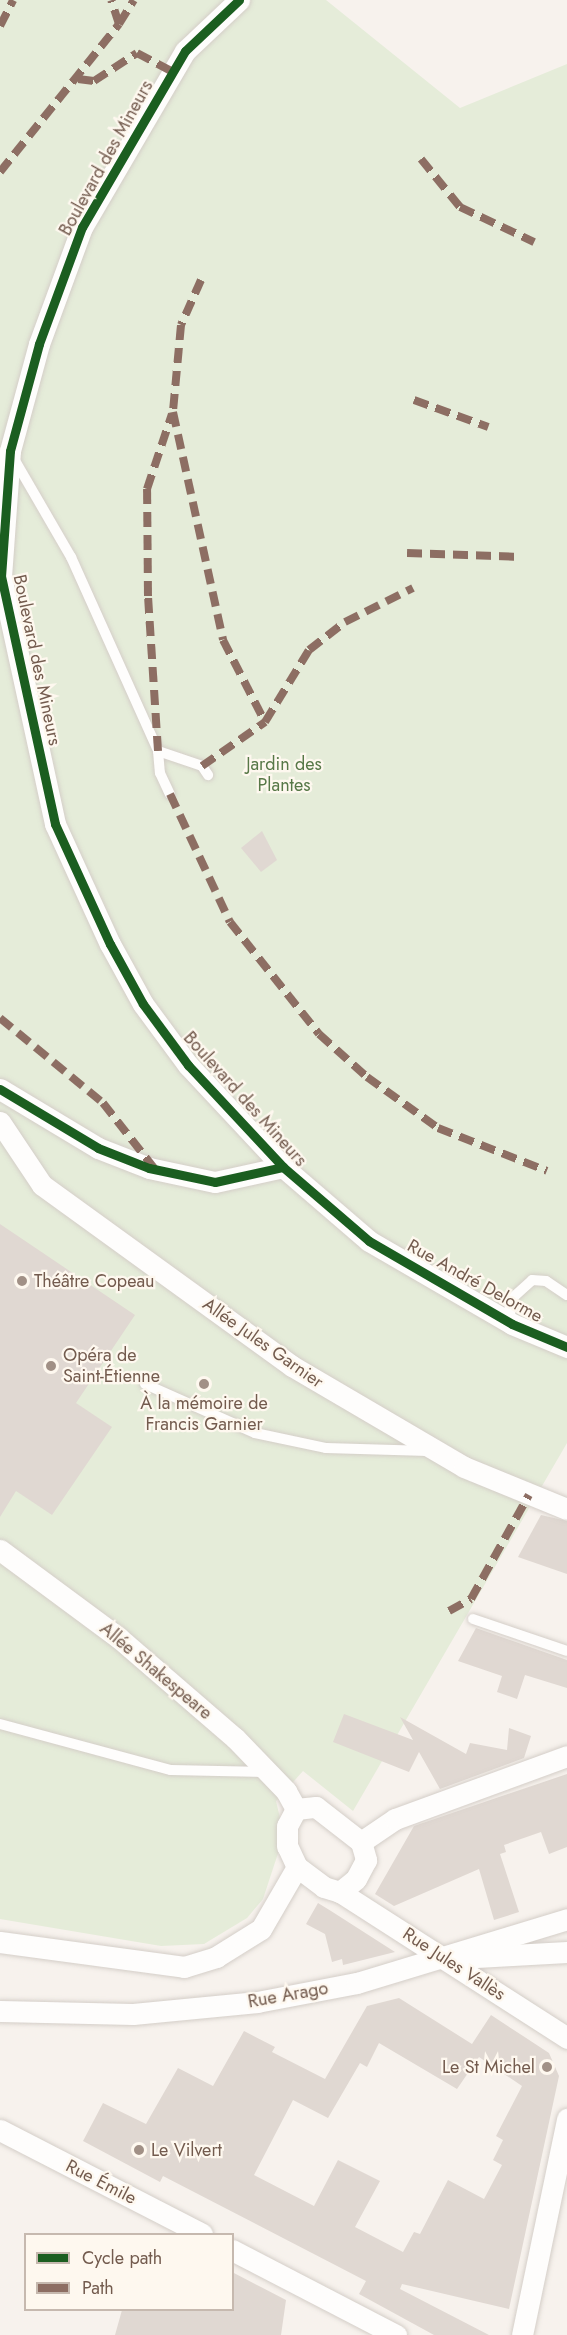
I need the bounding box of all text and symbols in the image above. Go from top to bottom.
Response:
street label: Boulevard des Mineurs [54,77,158,239]
street label: Boulevard des Mineurs [8,573,66,747]
park label: Jardin des Plantes [246,754,322,796]
street label: Boulevard des Mineurs [179,1027,311,1171]
street label: Rue André Delorme [404,1235,546,1327]
place label: Théâtre Copeau [34,1270,155,1292]
marker: Théâtre Copeau [15,1274,29,1288]
street label: Allée Jules Garnier [199,1293,327,1393]
place label: Opéra de Saint-Étienne [63,1345,160,1388]
marker: Opéra de Saint-Étienne [44,1359,58,1373]
marker: À la mémoire de Francis Garnier [197,1377,211,1391]
place label: À la mémoire de Francis Garnier [140,1393,268,1436]
street label: Allée Shakespeare [96,1618,216,1724]
street label: Rue Jules Vallès [399,1923,509,2005]
street label: Rue Arago [246,1977,330,2013]
place label: Le St Michel [442,2056,535,2078]
marker: Le St Michel [540,2060,554,2074]
place label: Le Vilvert [151,2139,222,2161]
marker: Le Vilvert [132,2143,146,2157]
street label: Rue Émile [62,2155,140,2209]
legend [24,2233,234,2311]
text: Cycle path [82,2245,162,2271]
text: Path [82,2275,114,2301]

